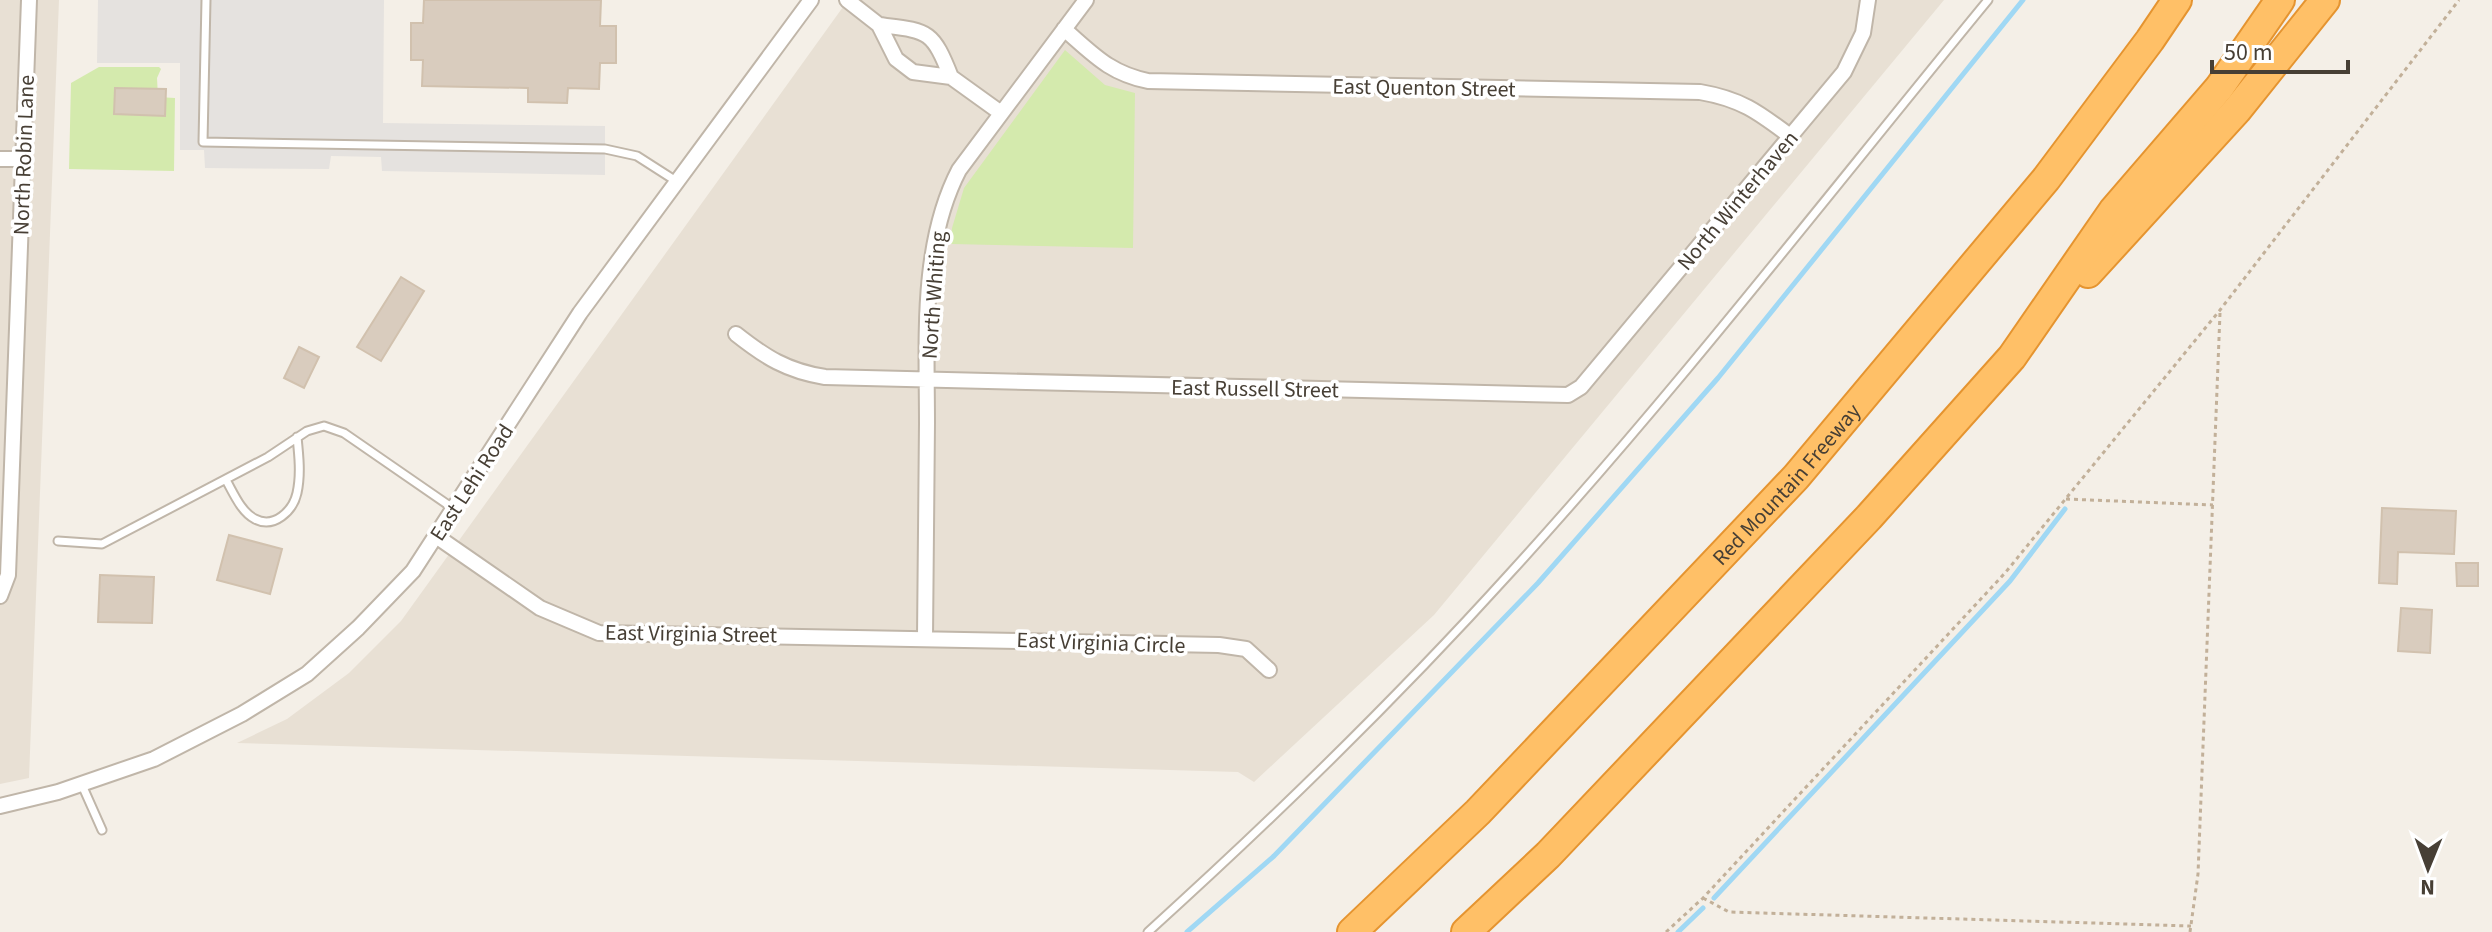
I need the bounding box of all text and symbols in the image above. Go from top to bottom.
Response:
scale bar [2212,24,2348,74]
text: 50 m [2224,35,2273,70]
street label: East Quenton Street [1332,70,1517,106]
street label: North Robin Lane [5,74,43,236]
street label: North Winterhaven [1670,124,1806,278]
street label: North Whiting [914,230,954,360]
street label: East Russell Street [1171,372,1340,406]
street label: Red Mountain Freeway [1705,396,1869,573]
street label: East Lehi Road [422,418,522,547]
street label: East Virginia Street [605,617,778,652]
street label: East Virginia Circle [1016,624,1186,662]
north arrow [2388,828,2468,908]
text: N [2420,871,2435,903]

